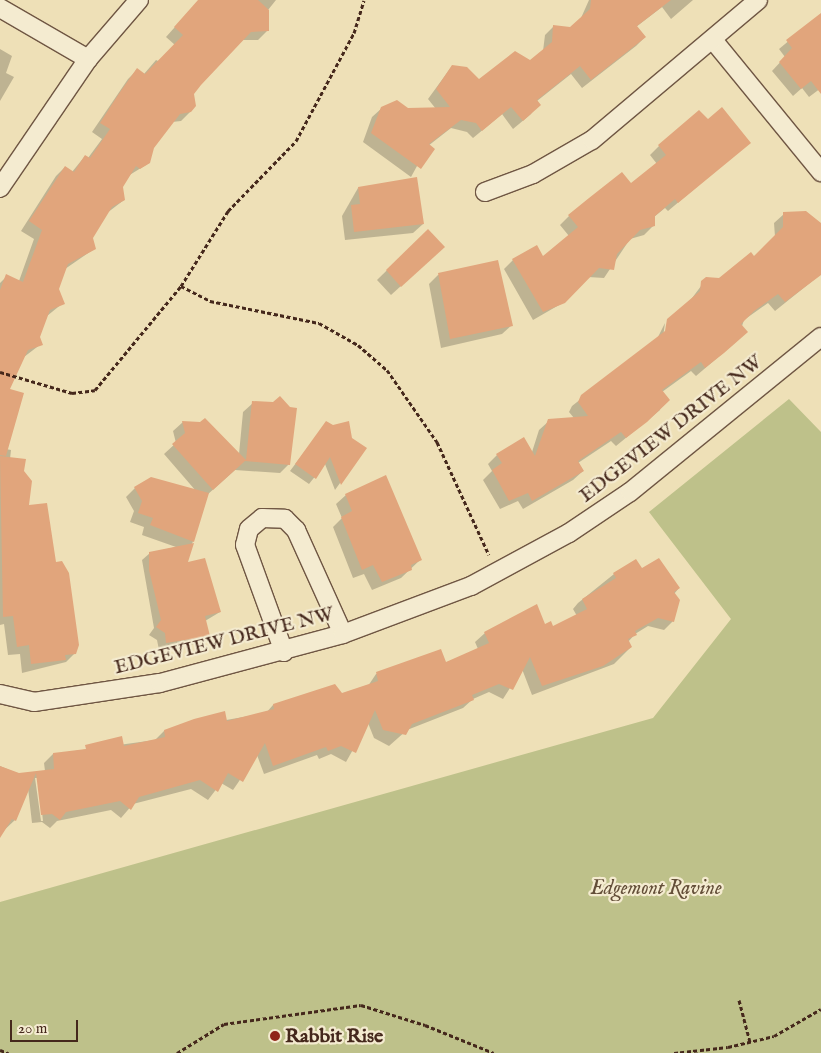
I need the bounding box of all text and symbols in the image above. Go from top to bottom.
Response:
street label: EDGEVIEW DRIVE NW [575,350,767,508]
street label: EDGEVIEW DRIVE NW [112,602,336,680]
park label: Edgemont Ravine [590,876,722,900]
scale bar [12,1010,80,1042]
text: 20 m [18,1019,47,1038]
place label: Rabbit Rise [285,1024,383,1048]
marker: Rabbit Rise [269,1030,281,1042]

